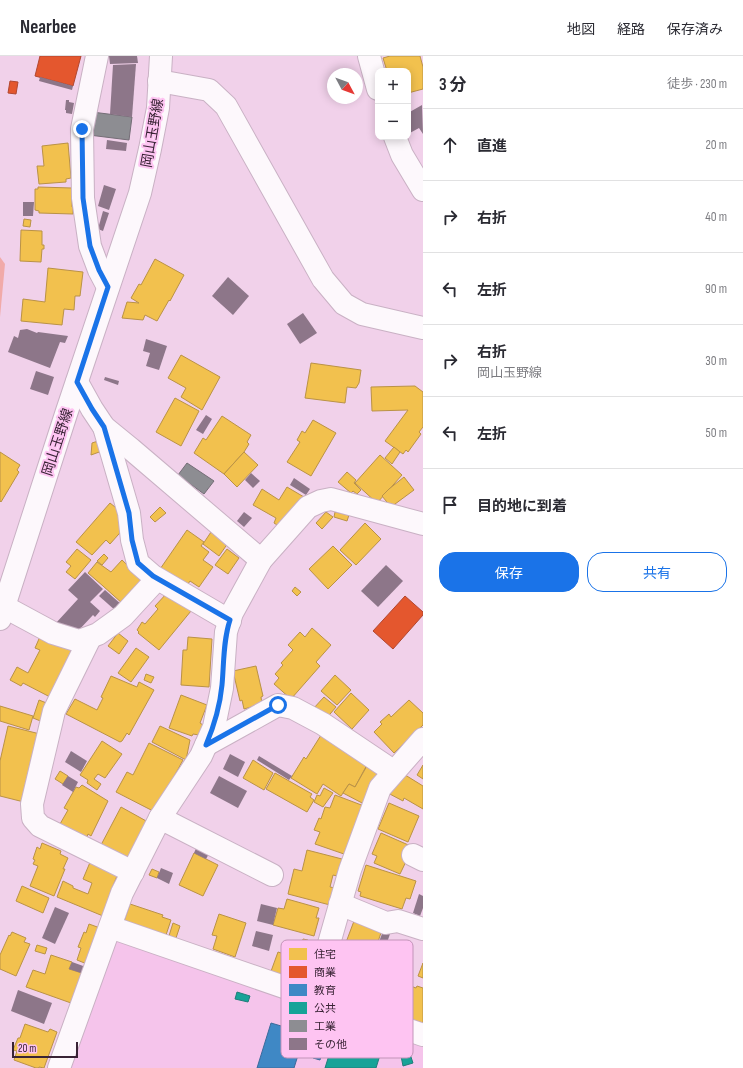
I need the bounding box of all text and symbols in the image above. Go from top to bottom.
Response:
text: Nearbee [20,16,76,39]
text: 地図 [567,21,595,38]
text: 経路 [617,21,645,38]
text: 保存済み [667,21,723,38]
north arrow [327,68,363,104]
map controls [375,68,411,140]
button: + [375,68,411,104]
text: 3 分 [439,75,466,95]
text: 徒歩 · 230 m [667,76,727,92]
street label: 岡山玉野線 [138,97,167,169]
button: − [375,104,411,140]
route end [73,120,91,138]
icon: ahead [439,134,461,156]
text: 直進 [477,137,507,156]
text: 20 m [705,137,727,153]
icon: right [439,206,461,228]
text: 右折 [477,209,507,228]
text: 40 m [705,209,727,225]
icon: left [439,278,461,300]
text: 左折 [477,281,507,300]
text: 90 m [705,281,727,297]
text: 右折 [477,343,507,362]
icon: right [439,350,461,372]
text: 30 m [705,353,727,369]
text: 岡山玉野線 [477,365,542,381]
street label: 岡山玉野線 [39,406,76,478]
icon: left [439,422,461,444]
text: 左折 [477,425,507,444]
text: 50 m [706,425,727,441]
icon: arrive [439,494,461,516]
text: 目的地に到着 [477,497,567,516]
button: 保存 [439,552,579,592]
button: 共有 [587,552,727,592]
route start [269,696,287,714]
legend [281,940,413,1058]
text: 住宅 [314,948,336,961]
text: 商業 [314,966,336,979]
text: 教育 [314,984,336,997]
text: 公共 [314,1002,336,1015]
text: 工業 [314,1020,336,1033]
text: その他 [314,1038,347,1051]
scale bar [12,1040,78,1059]
text: 20 m [18,1042,36,1055]

